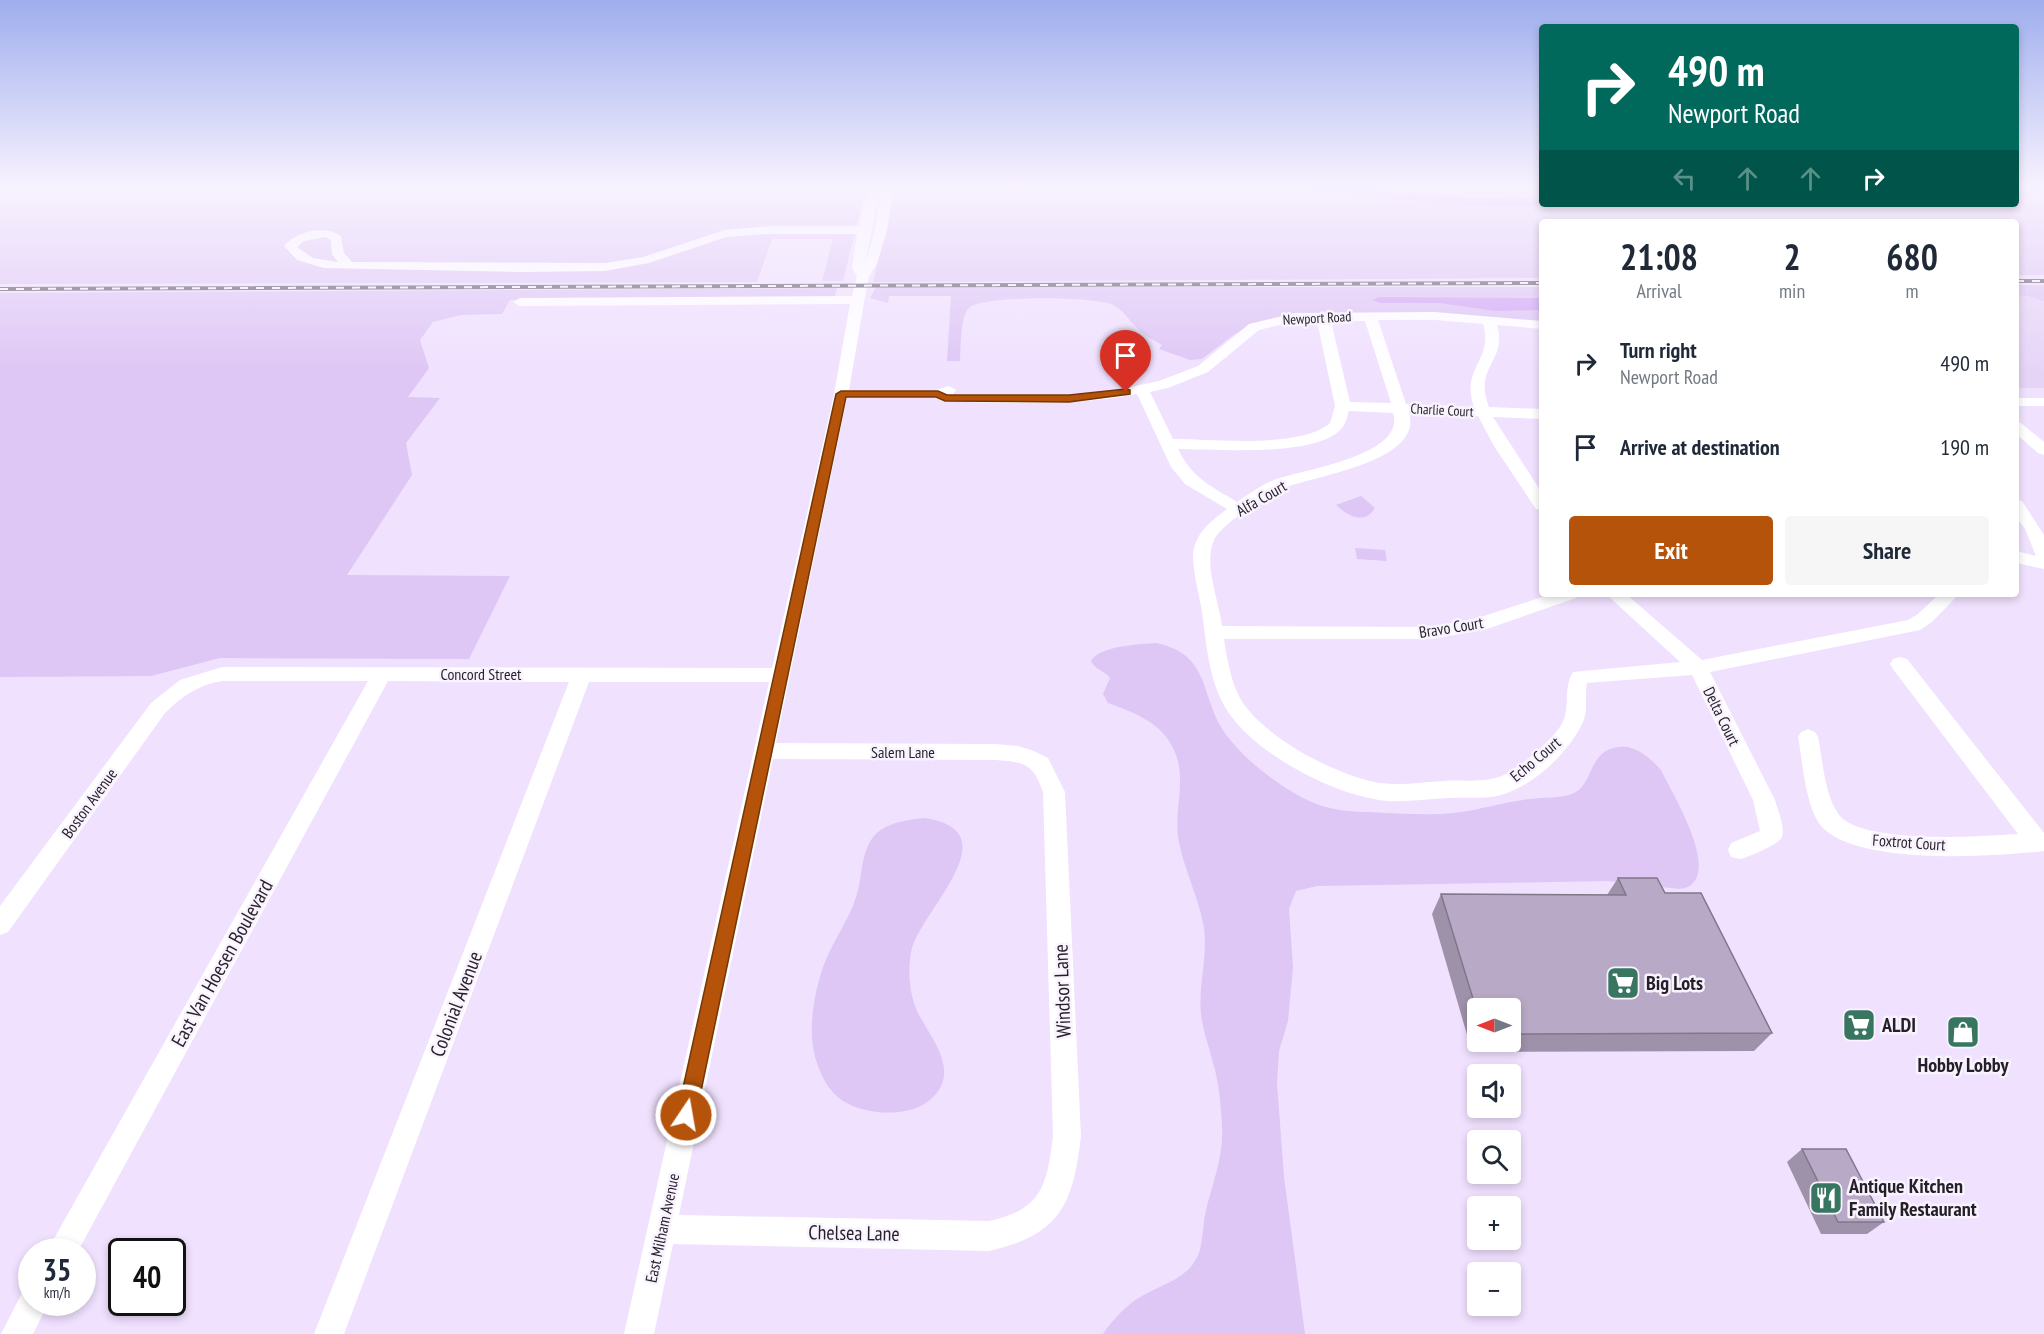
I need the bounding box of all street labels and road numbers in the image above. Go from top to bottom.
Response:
street label: Newport Road [1282,307,1352,329]
street label: Charlie Court [1410,399,1474,421]
street label: Alfa Court [1232,475,1290,520]
street label: Bravo Court [1417,612,1485,642]
street label: Concord Street [441,664,522,684]
street label: Delta Court [1699,683,1745,749]
street label: Echo Court [1506,732,1565,786]
street label: Salem Lane [871,742,935,762]
street label: Boston Avenue [57,764,121,842]
street label: Foxtrot Court [1872,829,1947,855]
street label: East Van Hoesen Boulevard [165,875,279,1051]
street label: Windsor Lane [1047,944,1077,1038]
street label: Colonial Avenue [424,948,488,1060]
street label: East Milham Avenue [641,1172,683,1284]
street label: Chelsea Lane [808,1219,900,1247]

